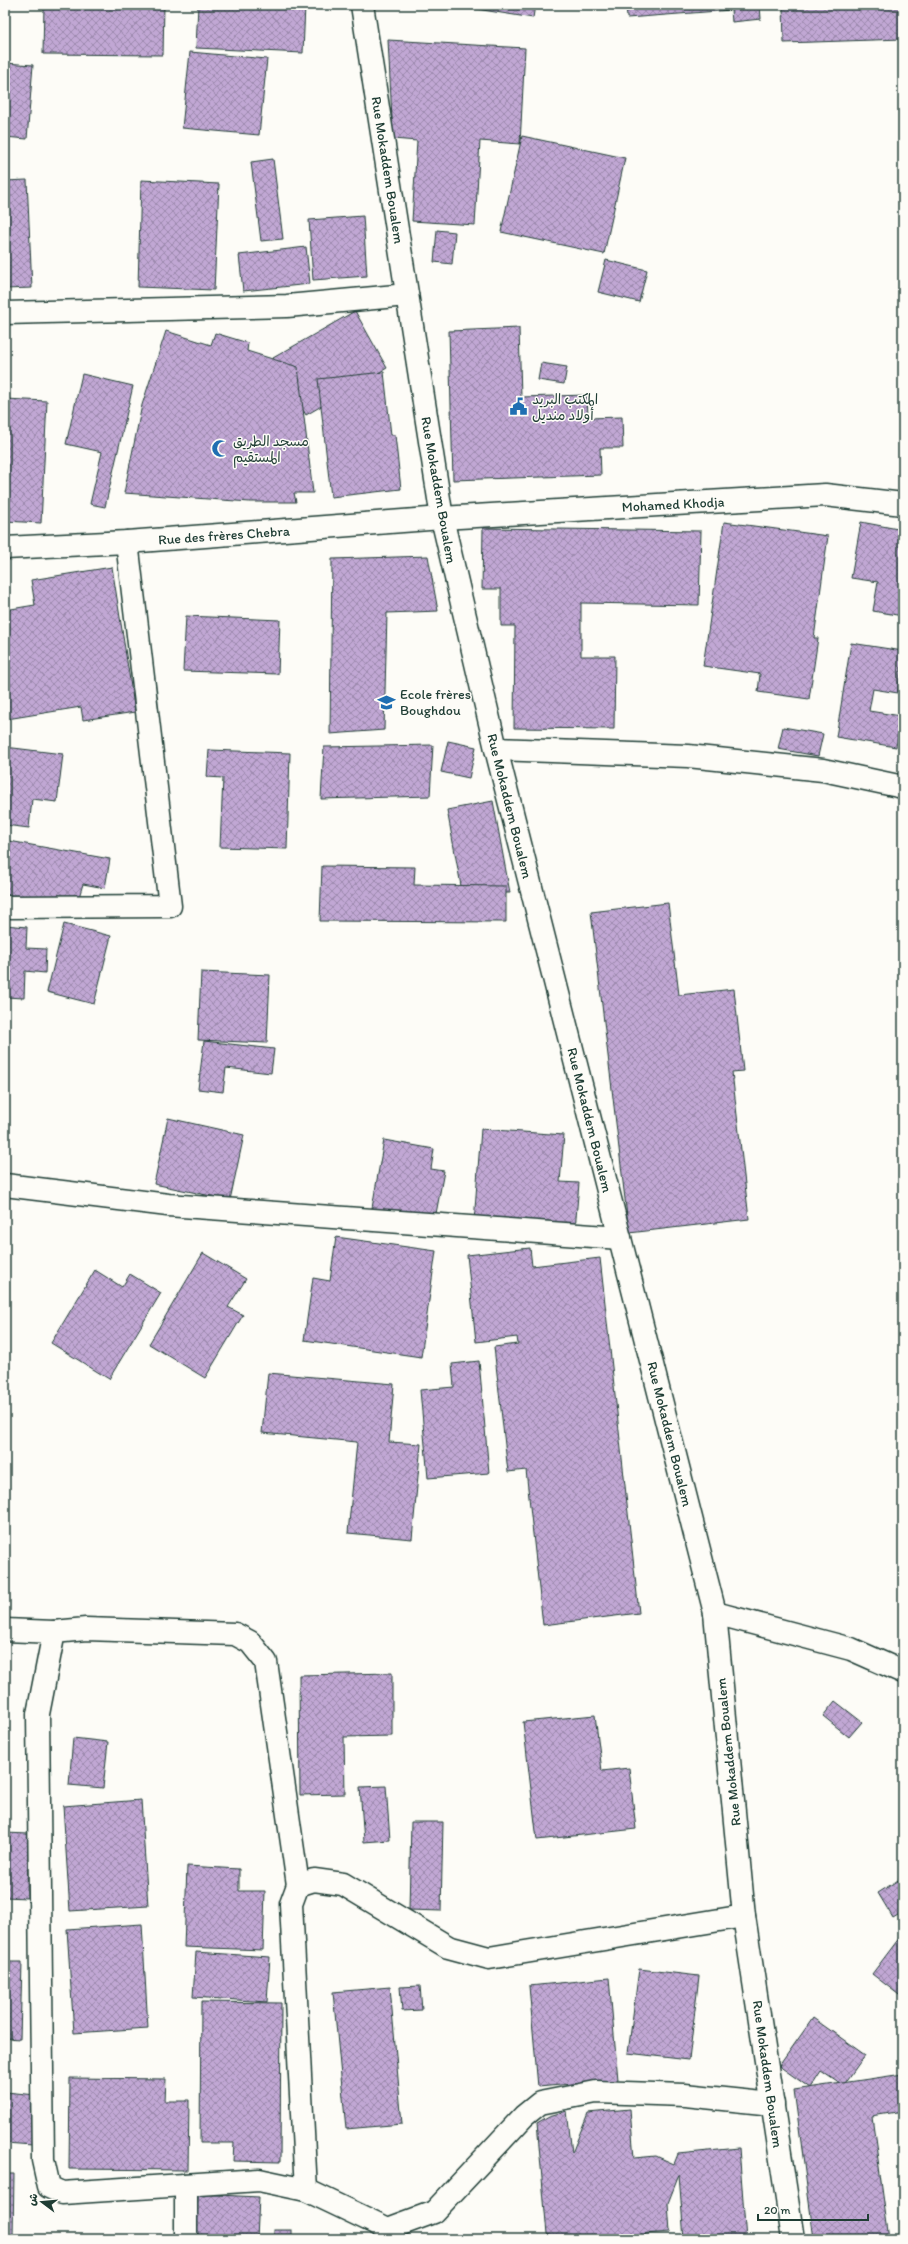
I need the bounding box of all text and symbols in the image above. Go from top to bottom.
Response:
street label: Rue Mokaddem Boualem [367,95,408,245]
place label: المكتب البريد أولاد منديل [532,391,598,424]
public building icon: المكتب البريد أولاد منديل [509,397,529,417]
street label: Rue Mokaddem Boualem [417,415,460,565]
place label: مسجد الطريق المستقيم [233,433,309,468]
mosque icon: مسجد الطريق المستقيم [210,439,230,459]
street label: Mohamed Khodja [621,493,725,516]
street label: Rue des frères Chebra [158,522,291,549]
place label: Ecole frères Boughdou [400,686,471,719]
school or university icon: Ecole frères Boughdou [377,692,397,712]
street label: Rue Mokaddem Boualem [483,732,536,881]
street label: Rue Mokaddem Boualem [563,1046,616,1195]
street label: Rue Mokaddem Boualem [643,1360,696,1509]
street label: Rue Mokaddem Boualem [712,1677,745,1827]
street label: Rue Mokaddem Boualem [749,1999,786,2149]
north arrow [22,2182,62,2222]
text: ش [25,2192,41,2207]
scale bar [758,2196,868,2222]
text: 20 m [764,2203,791,2217]

